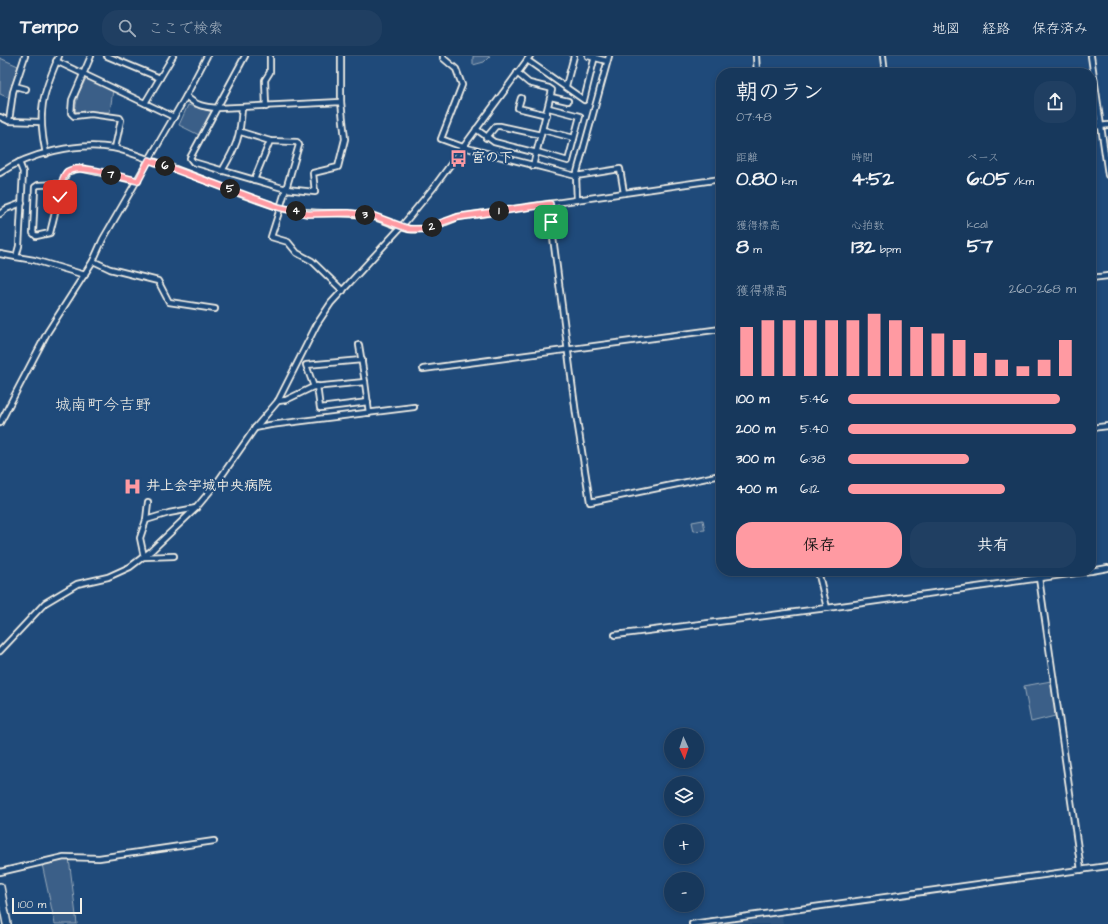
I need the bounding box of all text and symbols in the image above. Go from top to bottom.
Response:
search box [102,10,382,46]
text: Tempo [20,14,78,41]
icon: search [116,17,138,39]
text: ここで検索 [148,18,223,39]
text: 地図 [932,19,960,39]
text: 経路 [982,19,1010,39]
text: 保存済み [1032,19,1088,39]
text: 朝のラン [736,77,824,108]
button: share [1034,81,1076,123]
text: 07:48 [736,108,772,126]
bus stop icon: 宮の下 [448,148,468,168]
place label: 宮の下 [471,148,513,168]
text: 距離 [736,150,758,165]
text: 時間 [851,150,873,165]
text: ペース [967,150,999,165]
pin: 6 [155,156,175,176]
text: 6 [162,158,168,173]
pin: 7 [101,165,121,185]
text: 0.80 [736,165,777,193]
text: 4:52 [851,165,894,193]
text: 6:05 [967,165,1009,193]
text: 7 [108,167,114,182]
text: km [777,174,797,189]
text: /km [1009,174,1034,189]
pin: 5 [220,179,240,199]
pin [43,180,77,214]
text: 5 [226,181,234,196]
icon: check [49,186,71,208]
pin: 4 [286,201,306,221]
pin: 1 [489,201,509,221]
text: 4 [292,203,300,218]
text: 1 [498,203,500,218]
pin: 3 [355,205,375,225]
pin [534,205,568,239]
text: 3 [362,207,368,222]
icon: arrive [540,211,562,233]
pin: 2 [422,217,442,237]
text: kcal [967,217,988,232]
text: 獲得標高 [736,218,780,233]
text: 心拍数 [851,218,884,233]
text: 2 [429,219,435,234]
text: 57 [967,232,993,260]
text: 8 [736,233,749,261]
text: 132 [851,233,876,261]
text: m [749,242,762,257]
text: bpm [876,242,901,257]
text: 260–268 m [1009,280,1076,298]
text: 獲得標高 [736,282,788,300]
text: 100 m [736,390,769,408]
text: 5:46 [800,390,828,408]
district label: 城南町今吉野 [55,394,151,416]
text: 200 m [736,420,775,438]
text: 5:40 [800,420,828,438]
text: 300 m [736,450,774,468]
text: 6:38 [800,450,825,468]
hospital icon: 井上会宇城中央病院 [123,476,143,496]
place label: 井上会宇城中央病院 [146,476,272,496]
text: 400 m [736,480,777,498]
text: 6:12 [800,480,819,498]
button: 保存 [736,522,902,568]
button: 共有 [910,522,1076,568]
north arrow [664,728,704,768]
map controls [664,728,704,912]
button: layers [664,776,704,816]
button: + [664,824,704,864]
button: − [664,872,704,912]
scale bar [12,896,82,915]
text: 100 m [18,897,46,912]

